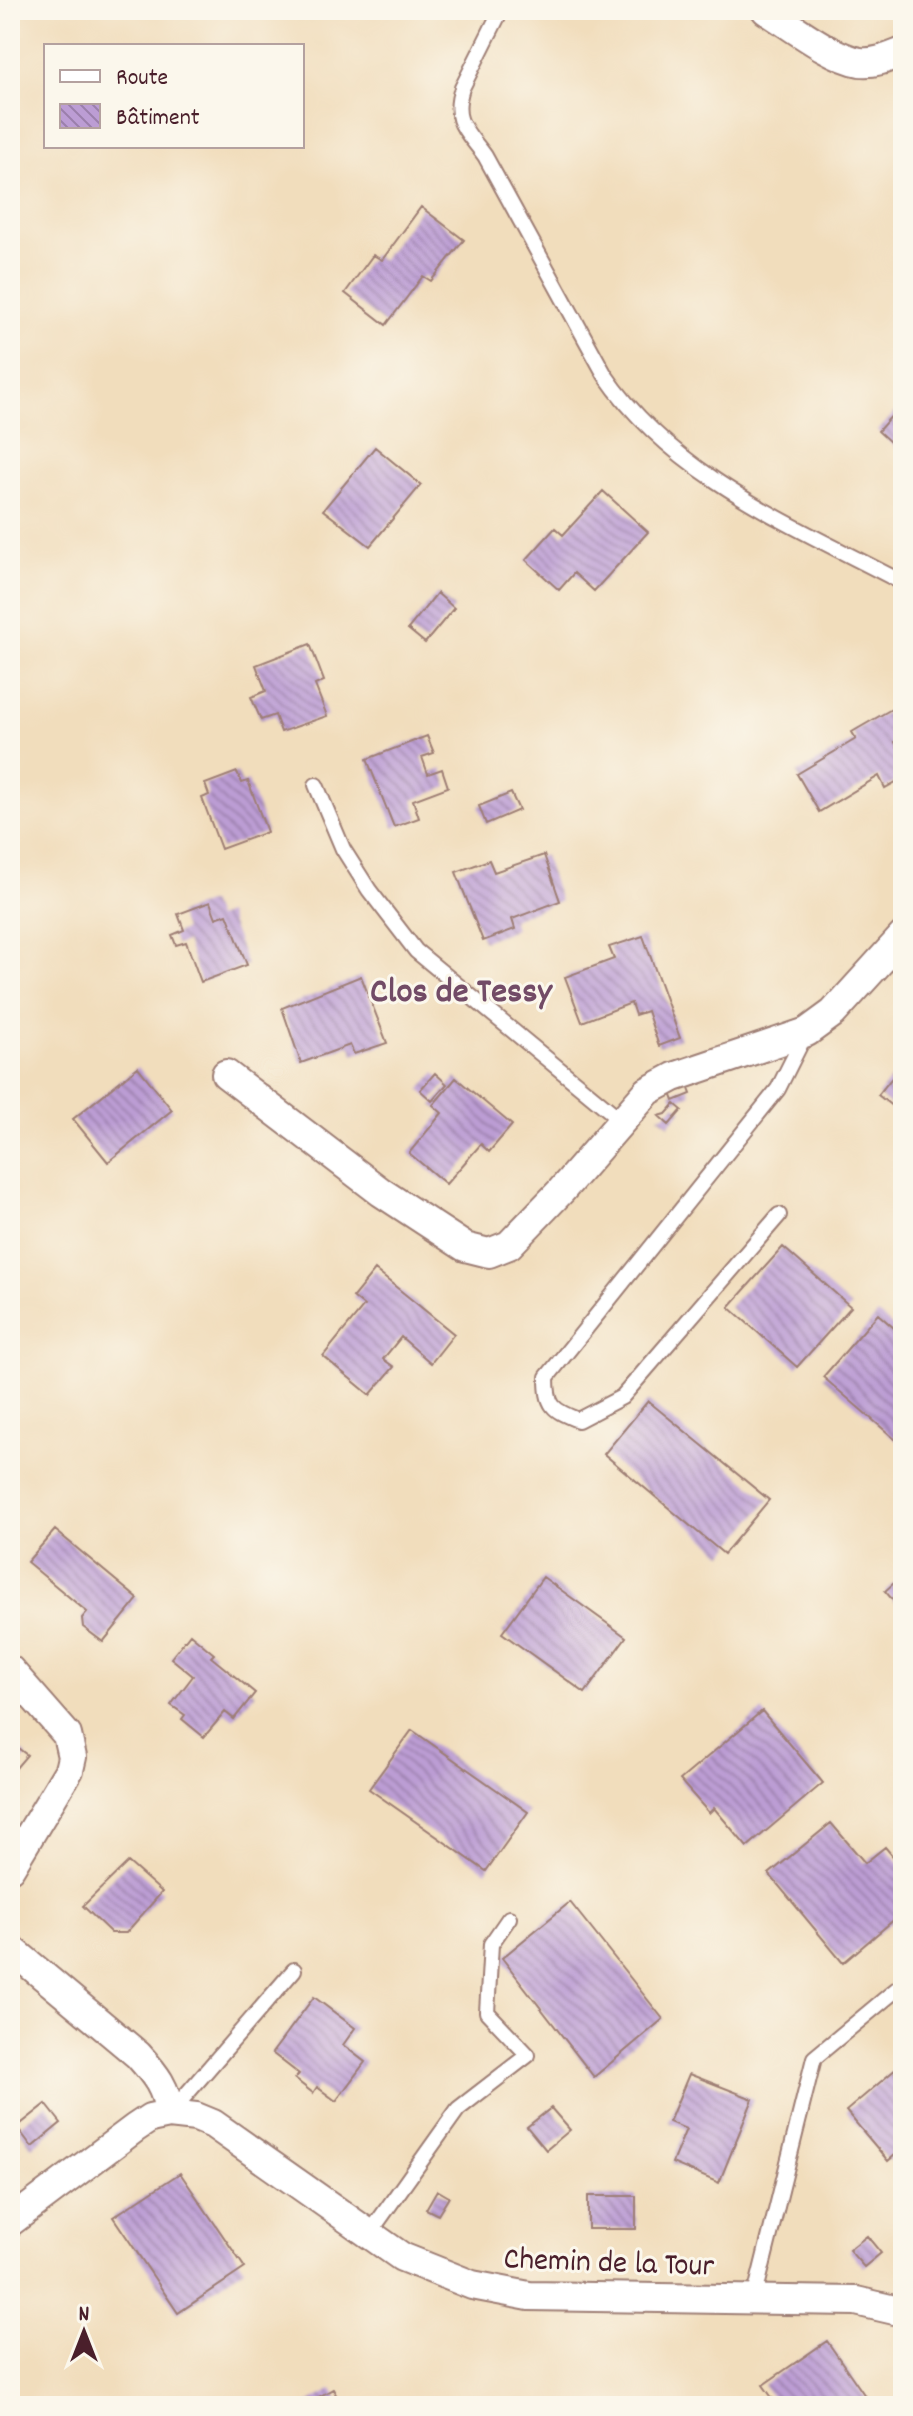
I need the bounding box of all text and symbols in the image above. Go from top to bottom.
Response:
legend [44,44,304,148]
text: Route [116,62,168,96]
text: Bâtiment [116,102,200,136]
district label: Clos de Tessy [370,968,553,1020]
street label: Chemin de la Tour [503,2238,715,2292]
north arrow [44,2292,124,2372]
text: N [79,2300,90,2331]

